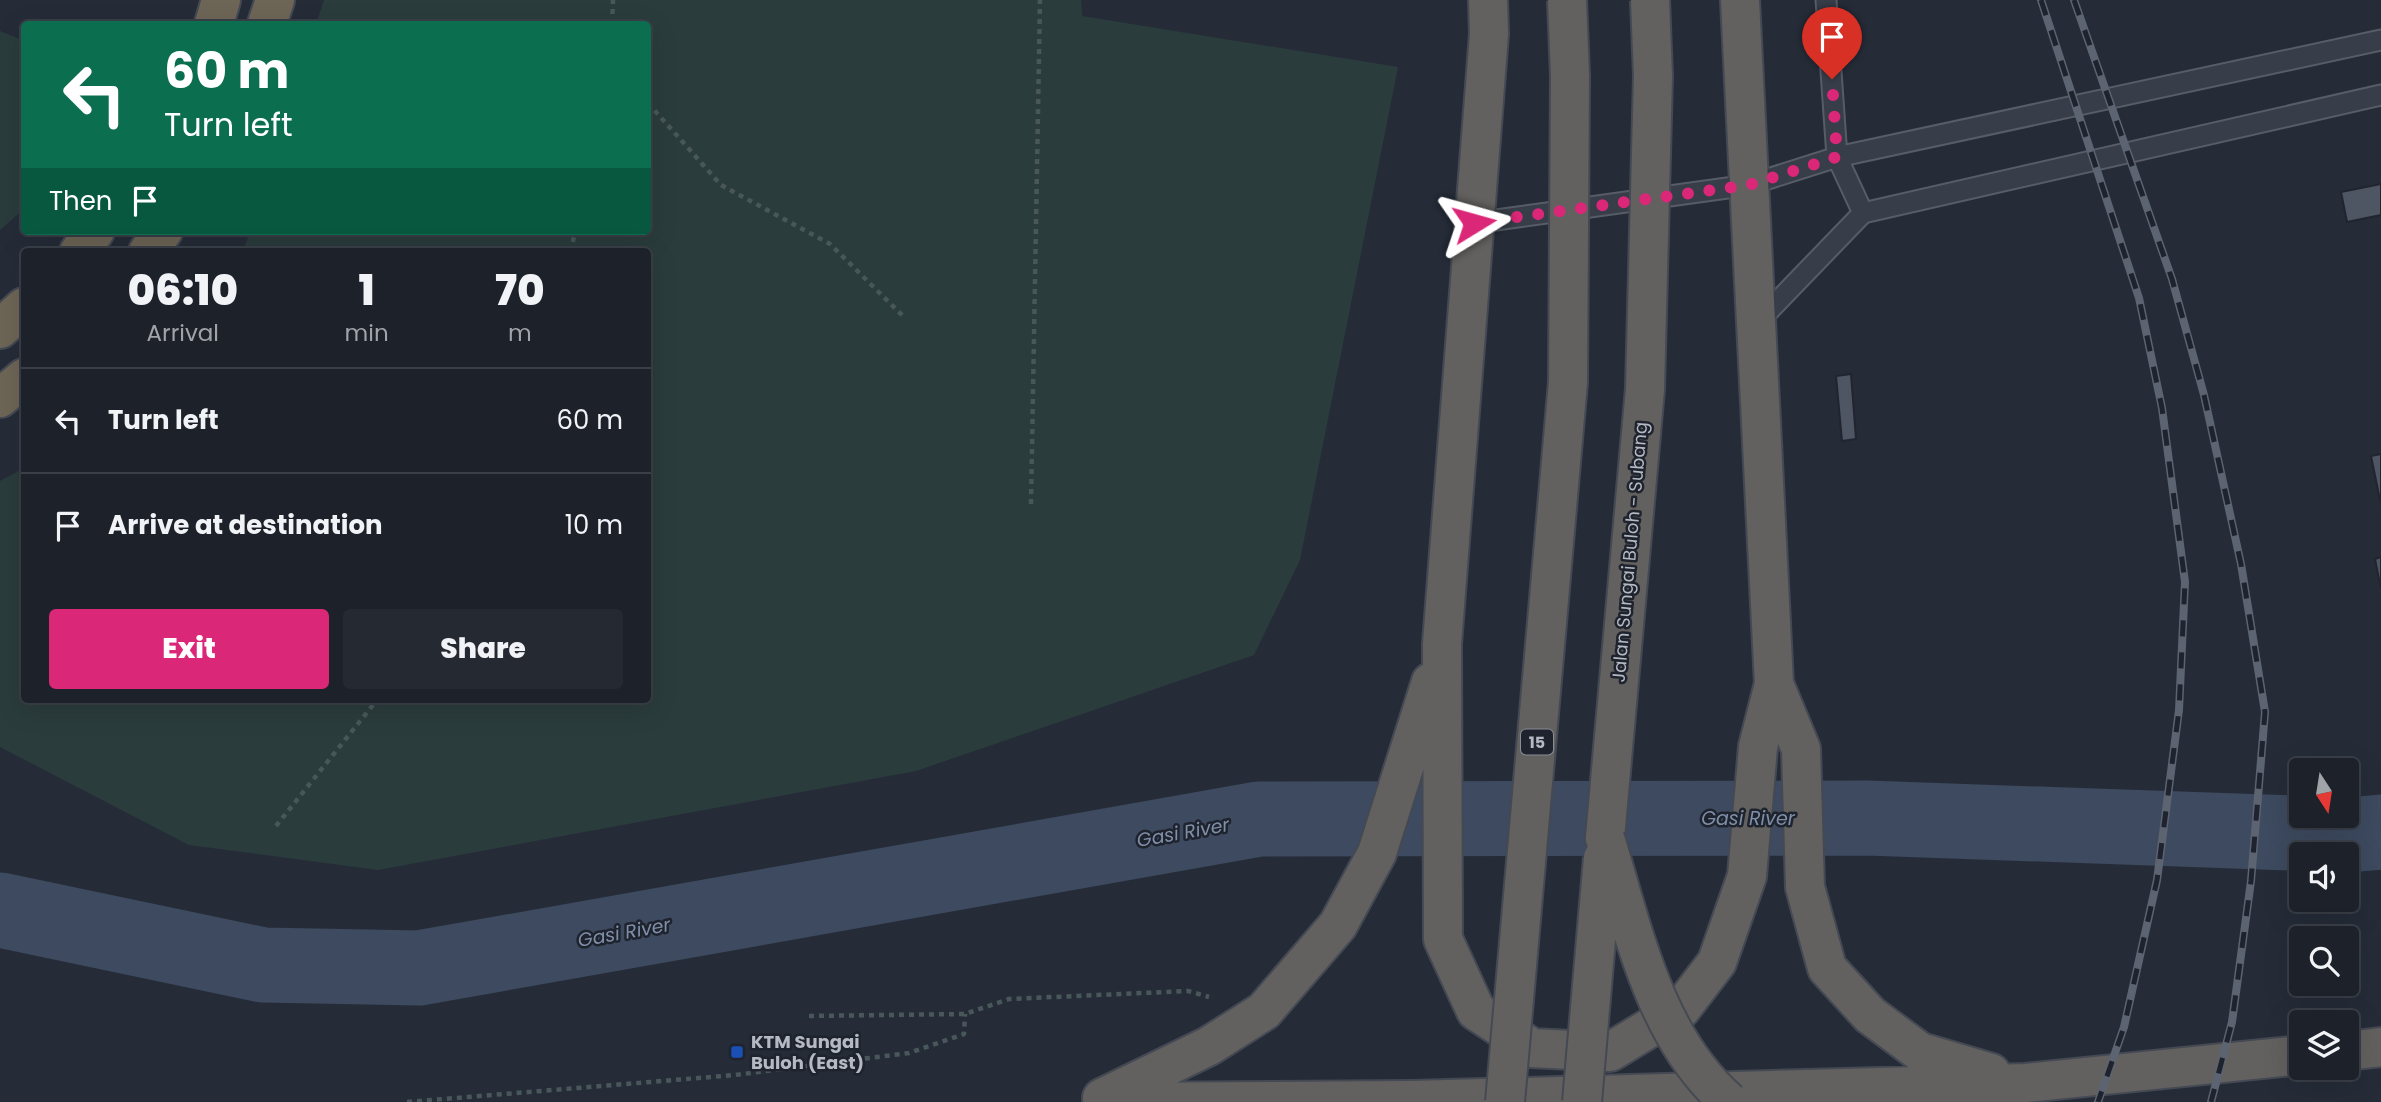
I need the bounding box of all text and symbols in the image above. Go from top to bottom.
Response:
pin [1802,7,1862,79]
icon: arrive [1813,18,1851,56]
text: 60 m [164,37,289,105]
icon: left [49,49,140,140]
text: Turn left [164,102,293,147]
icon: arrive [126,182,164,220]
text: Then [49,183,112,219]
position arrow [1437,186,1511,260]
text: 06:10 [127,261,238,320]
text: 1 [358,261,375,320]
text: 70 [495,261,545,320]
text: Arrival [147,317,219,349]
text: min [345,317,389,349]
text: m [508,317,532,349]
icon: left [49,402,87,440]
text: Turn left [108,402,219,438]
text: 60 m [556,402,623,438]
street label: Jalan Sungai Buloh - Subang [1606,421,1653,683]
icon: arrive [49,507,87,545]
text: Arrive at destination [108,507,383,543]
text: 10 m [565,507,623,543]
button: Exit [49,609,329,689]
button: Share [343,609,623,689]
road number: 15 [1521,730,1553,754]
north arrow [2289,758,2359,828]
map controls [2289,758,2359,1080]
water label: Gasi River [1701,805,1796,832]
water label: Gasi River [1135,811,1232,854]
button: sound [2289,842,2359,912]
water label: Gasi River [576,911,673,954]
button: search [2289,926,2359,996]
button: layers [2289,1010,2359,1080]
place label: KTM Sungai Buloh (East) [751,1029,864,1075]
marker: KTM Sungai Buloh (East) [729,1044,745,1060]

